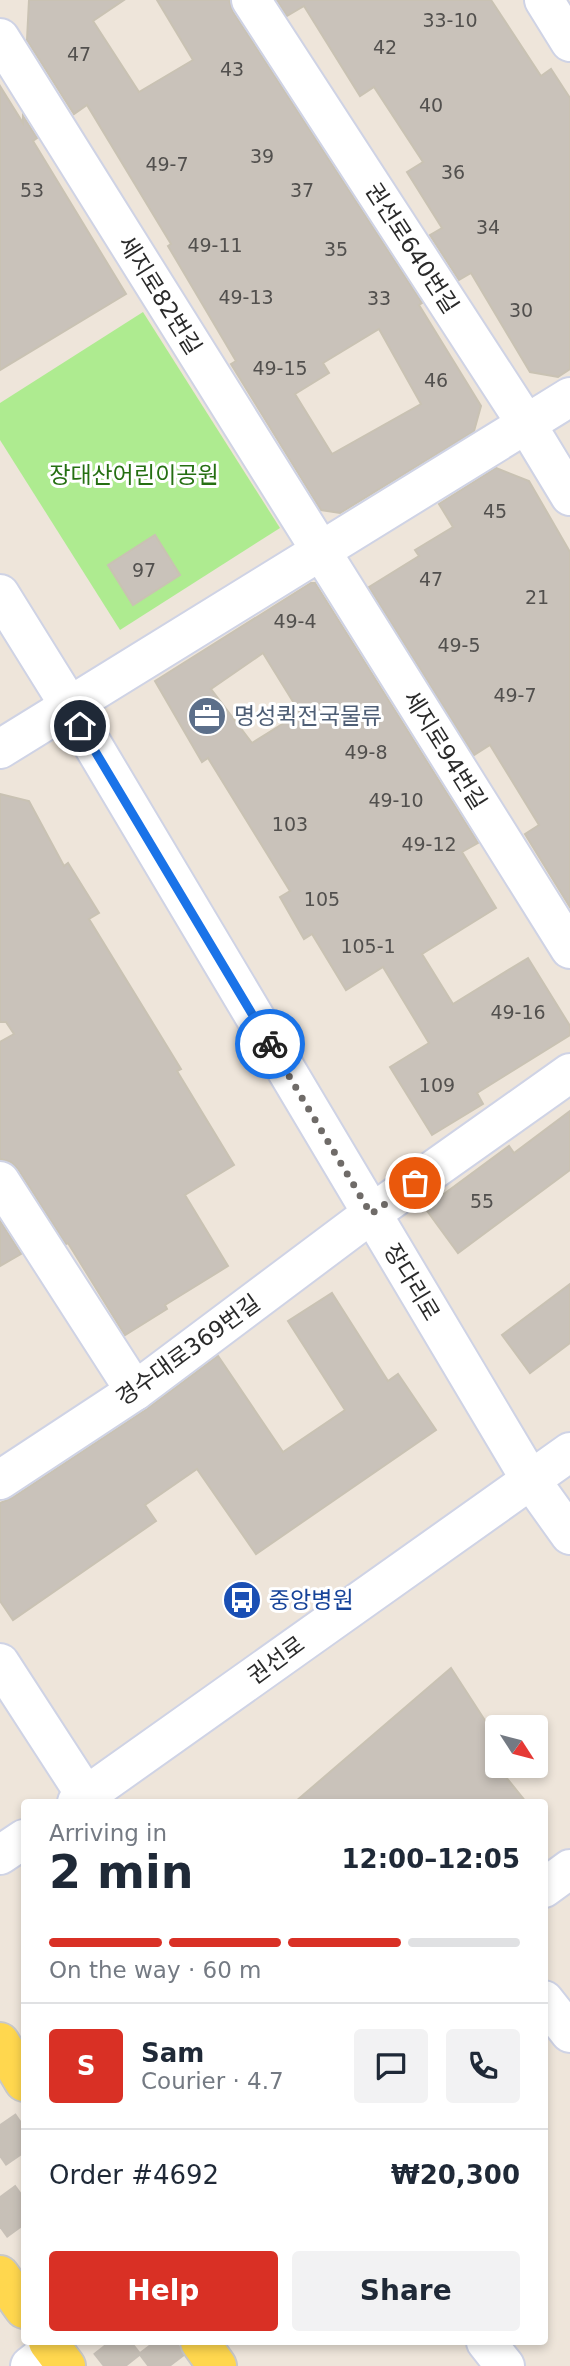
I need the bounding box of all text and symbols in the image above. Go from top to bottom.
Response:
house number: 33-10 [422,9,478,31]
house number: 42 [373,36,397,58]
house number: 47 [67,43,91,65]
house number: 43 [220,58,244,80]
house number: 40 [419,94,443,116]
house number: 39 [250,145,274,167]
house number: 49-7 [145,153,189,175]
house number: 36 [441,161,465,183]
street label: 권선로640번길 [360,178,464,318]
house number: 53 [20,179,44,201]
house number: 37 [290,179,314,201]
house number: 34 [476,216,500,238]
street label: 세지로82번길 [113,231,207,359]
house number: 49-11 [187,234,243,256]
house number: 35 [324,238,348,260]
house number: 49-13 [218,286,274,308]
house number: 33 [367,287,391,309]
house number: 30 [509,299,533,321]
house number: 49-15 [252,357,308,379]
house number: 46 [424,369,448,391]
park label: 장대산어린이공원 [49,462,219,488]
house number: 45 [483,500,507,522]
house number: 97 [132,559,156,581]
house number: 47 [419,568,443,590]
house number: 21 [525,586,549,608]
house number: 49-4 [273,610,317,632]
house number: 49-5 [437,634,481,656]
house number: 49-7 [493,684,537,706]
street label: 세지로94번길 [398,686,492,814]
office icon: 명성퀵전국물류 [186,695,228,737]
pin [50,696,110,756]
place label: 명성퀵전국물류 [234,703,382,729]
icon: home [61,707,99,745]
house number: 49-8 [344,741,388,763]
house number: 49-10 [368,789,424,811]
house number: 103 [272,813,308,835]
house number: 49-12 [401,833,457,855]
house number: 105 [304,888,340,910]
house number: 105-1 [340,935,396,957]
house number: 49-16 [490,1001,546,1023]
courier [235,1009,305,1079]
icon: bike [251,1025,289,1063]
house number: 109 [419,1074,455,1096]
pin [385,1153,445,1213]
icon: bag [396,1164,434,1202]
house number: 55 [470,1190,494,1212]
street label: 장다리로 [379,1239,445,1325]
street label: 경수대로369번길 [111,1289,265,1411]
bus stop icon: 중앙병원 [221,1579,263,1621]
place label: 중앙병원 [269,1587,354,1613]
street label: 권선로 [243,1631,309,1689]
north arrow [485,1715,548,1778]
map controls [485,1715,548,1778]
text: Arriving in [49,1820,167,1846]
text: 12:00–12:05 [341,1844,520,1874]
text: 2 min [49,1845,193,1899]
text: On the way · 60 m [49,1957,261,1983]
button: chat [354,2029,428,2103]
button: phone [446,2029,520,2103]
text: Sam [141,2038,204,2068]
text: S [77,2051,95,2081]
text: Courier · 4.7 [141,2068,284,2094]
text: Order #4692 [49,2160,219,2190]
text: ₩20,300 [391,2160,520,2190]
button: Help [49,2251,278,2331]
button: Share [292,2251,520,2331]

